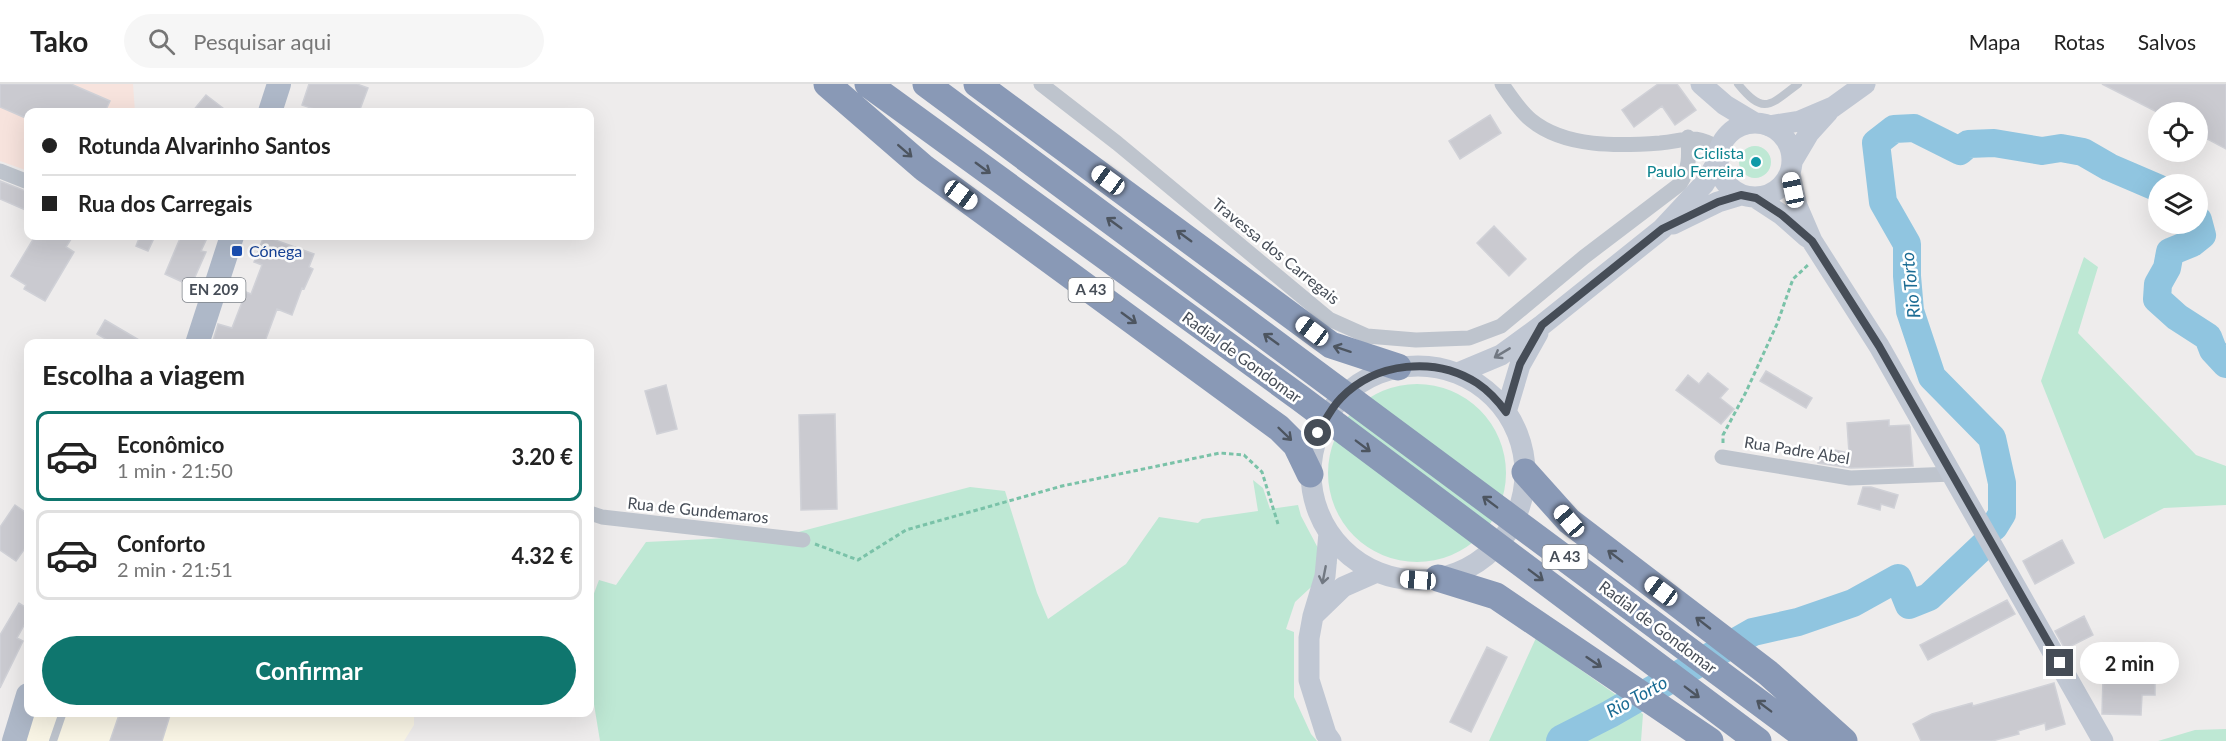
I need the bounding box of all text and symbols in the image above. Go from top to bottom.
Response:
search box [124,14,544,68]
text: Tako [30,24,88,58]
icon: search [145,25,178,58]
text: Pesquisar aqui [193,28,331,55]
text: Mapa [1969,29,2021,54]
text: Rotas [2054,29,2105,54]
text: Salvos [2138,29,2196,54]
map controls [2148,102,2208,234]
button: locate [2148,102,2208,162]
text: Rotunda Alvarinho Santos [78,132,331,159]
place label: Ciclista Paulo Ferreira [1647,143,1744,180]
one-way arrow [897,145,913,158]
marker: Ciclista Paulo Ferreira [1749,155,1763,169]
one-way arrow [975,162,991,174]
car [1088,162,1128,198]
car [1780,171,1806,209]
button: layers [2148,174,2208,234]
car [941,177,981,213]
text: Rua dos Carregais [78,190,252,217]
street label: Travessa dos Carregais [1209,193,1344,308]
one-way arrow [1107,217,1123,229]
one-way arrow [1176,230,1192,243]
place label: Cónega [249,241,302,260]
marker: Cónega [230,244,244,258]
water label: Rio Torto [1896,251,1924,319]
road number: EN 209 [182,278,246,302]
road number: A 43 [1068,278,1114,302]
street label: Radial de Gondomar [1179,307,1306,406]
one-way arrow [1120,312,1136,324]
car [1292,313,1332,349]
one-way arrow [1263,332,1279,345]
one-way arrow [1333,343,1352,354]
one-way arrow [1494,347,1511,359]
text: Escolha a viagem [42,358,245,391]
route start [1304,419,1331,446]
one-way arrow [1277,427,1292,442]
icon: car [45,429,99,483]
text: Econômico [117,431,224,458]
street label: Rua Padre Abel [1743,432,1851,467]
one-way arrow [1355,440,1371,452]
text: 3.20 € [511,443,573,470]
text: 1 min · 21:50 [117,458,233,482]
street label: Rua de Gundemaros [627,493,770,526]
one-way arrow [1483,495,1499,508]
car [1550,502,1588,540]
icon: car [45,528,99,582]
text: Conforto [117,530,205,557]
text: 4.32 € [511,542,573,569]
road number: A 43 [1542,545,1588,569]
one-way arrow [1607,549,1623,562]
text: 2 min · 21:51 [117,557,233,581]
one-way arrow [1318,565,1329,585]
car [1399,569,1437,591]
one-way arrow [1528,569,1544,581]
car [1641,573,1681,609]
street label: Radial de Gondomar [1596,576,1721,677]
one-way arrow [1695,616,1711,629]
button: Confirmar [42,636,576,705]
callout: 2 min [2081,642,2180,684]
route end [2046,649,2073,676]
text: 2 min [2105,651,2154,675]
one-way arrow [1585,656,1601,668]
water label: Rio Torto [1602,670,1671,722]
one-way arrow [1684,686,1700,698]
one-way arrow [1757,700,1773,712]

